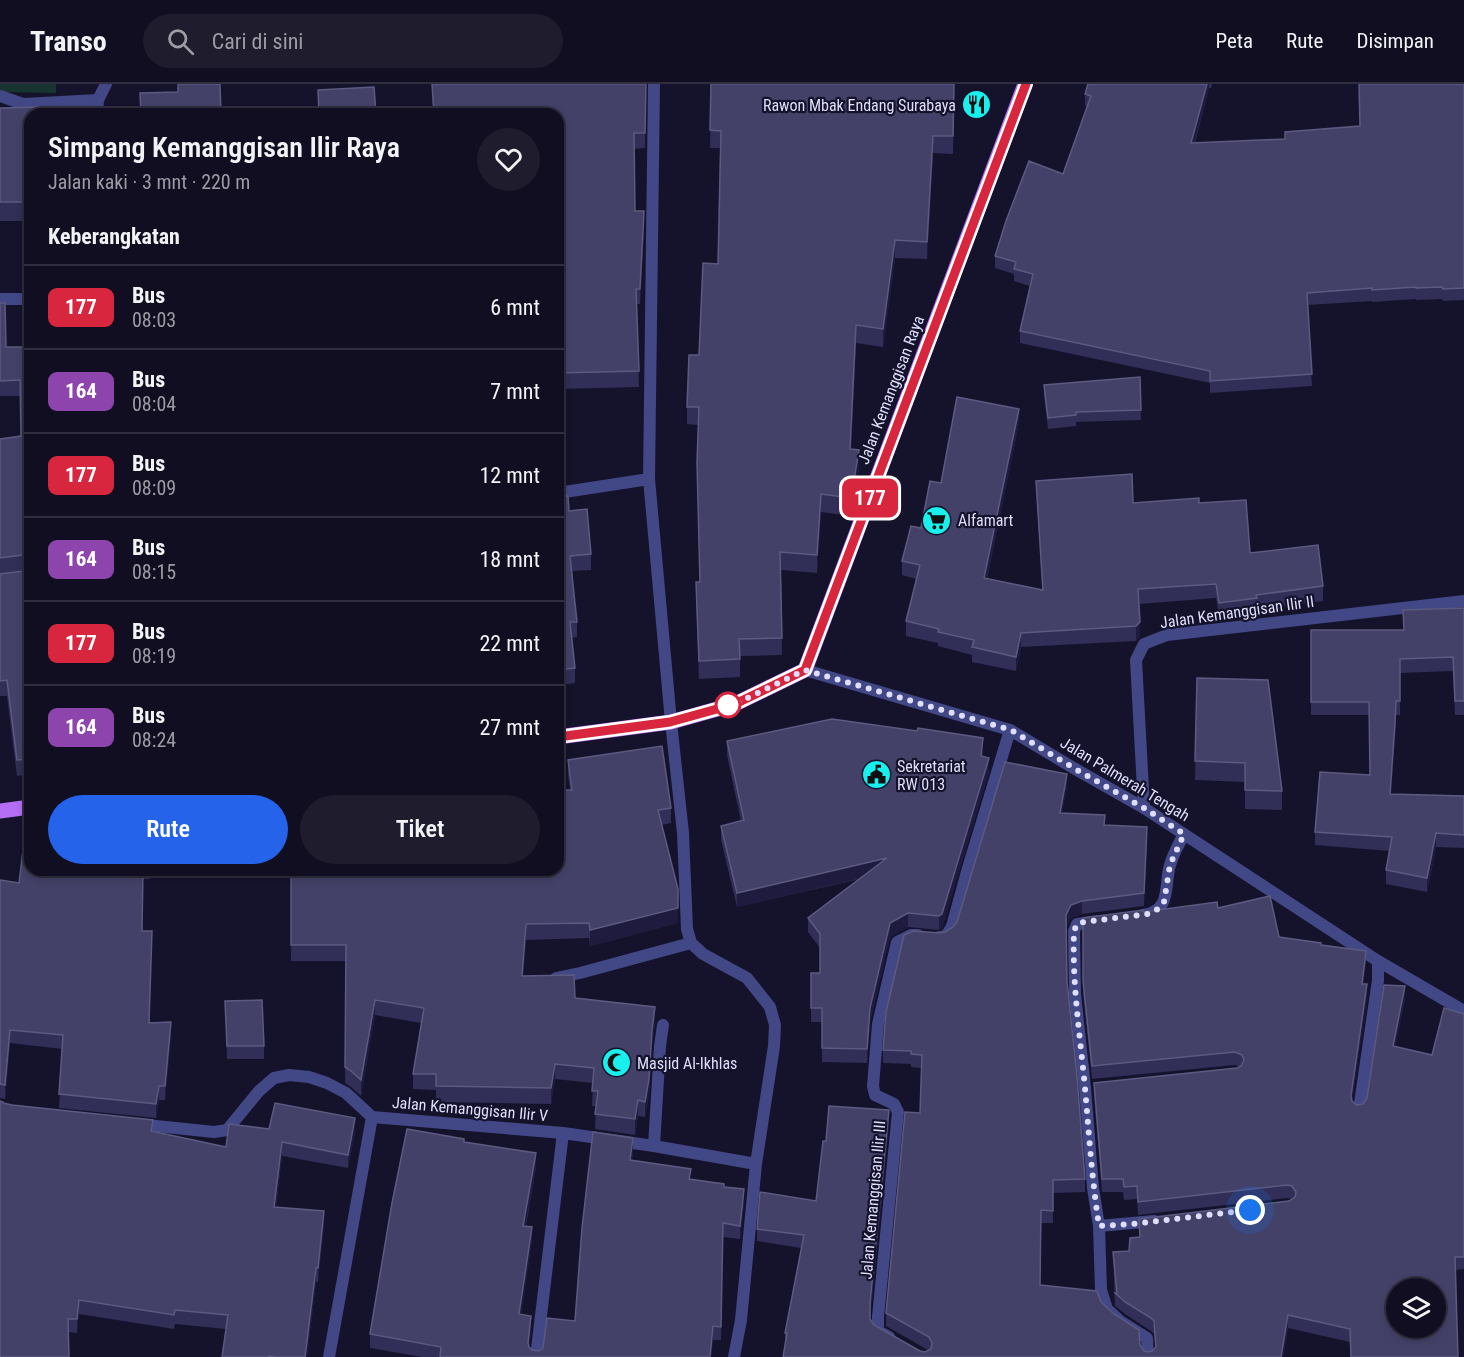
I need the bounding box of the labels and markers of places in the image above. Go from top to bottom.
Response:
restaurant icon: Rawon Mbak Endang Surabaya [961,89,993,121]
place label: Rawon Mbak Endang Surabaya [763,96,956,115]
supermarket icon: Alfamart [921,504,953,536]
place label: Alfamart [958,511,1014,530]
unlabelled marker [715,692,741,718]
place label: Sekretariat RW 013 [897,757,966,794]
public building icon: Sekretariat RW 013 [860,759,892,791]
mosque icon: Masjid Al-Ikhlas [600,1047,632,1079]
place label: Masjid Al-Ikhlas [637,1054,737,1073]

